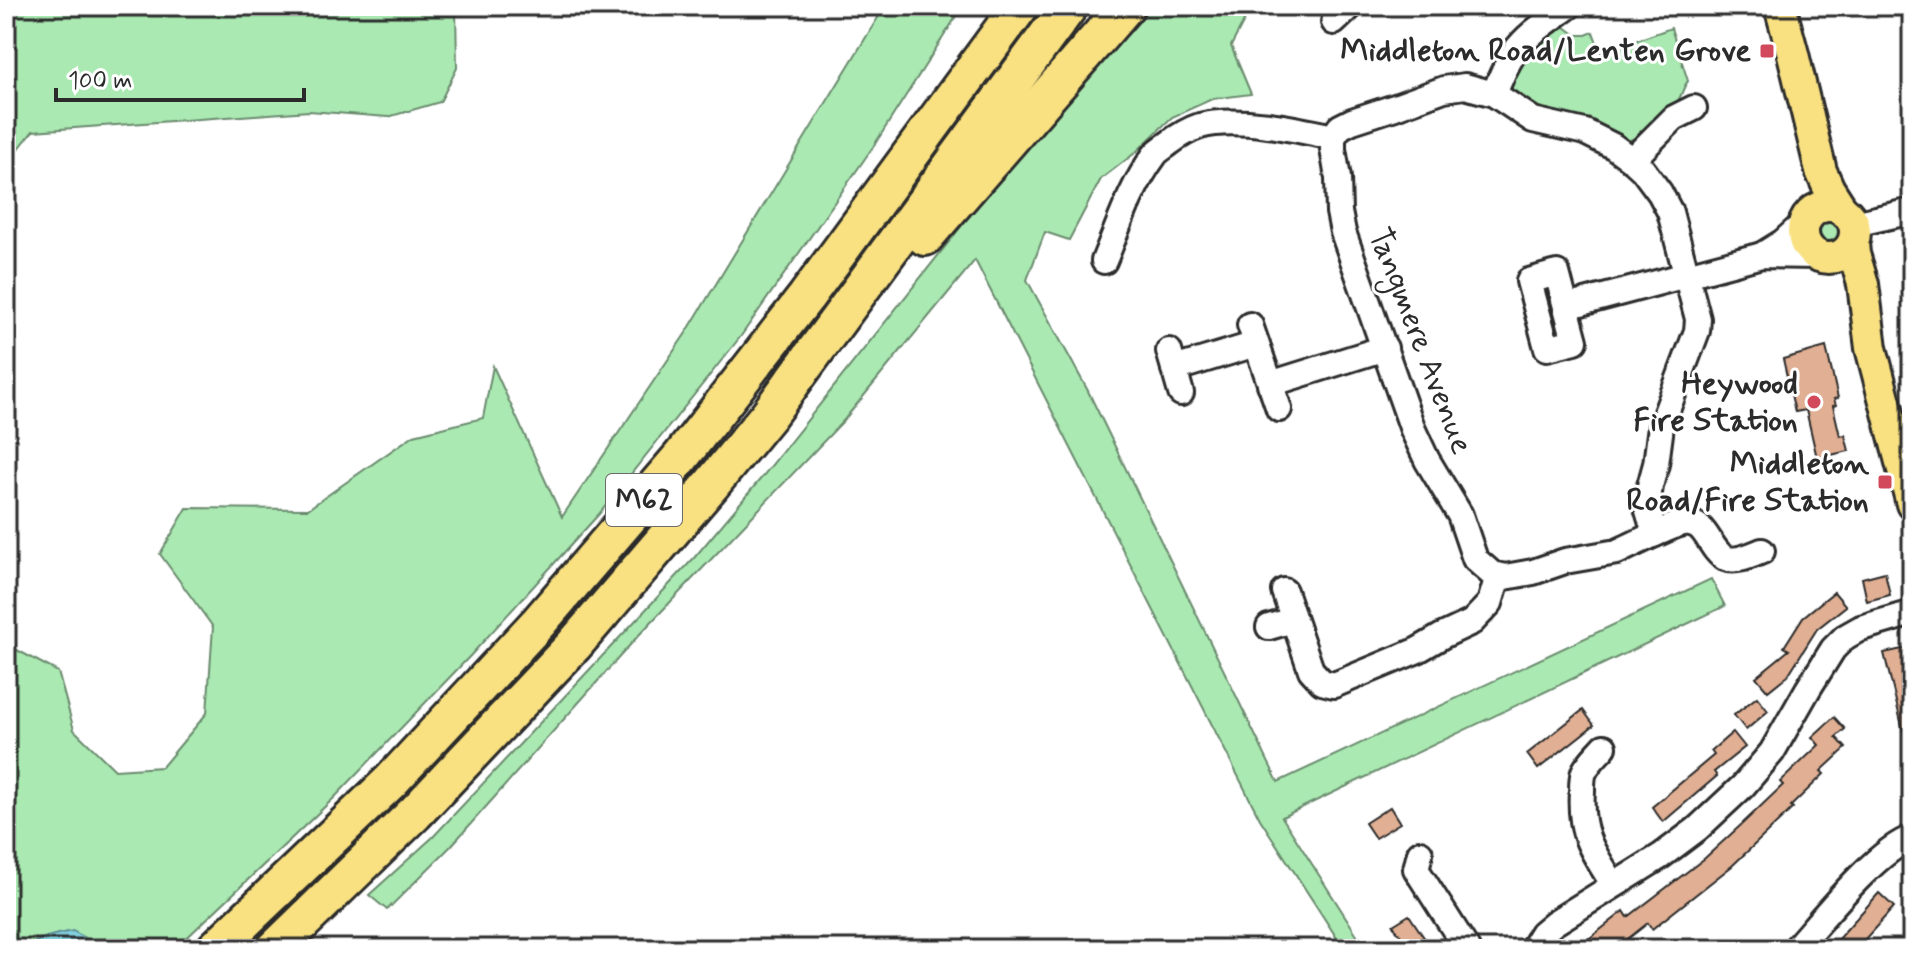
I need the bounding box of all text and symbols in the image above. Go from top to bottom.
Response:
place label: Middleton Road/Lenten Grove [1340,30,1751,72]
marker: Middleton Road/Lenten Grove [1758,42,1776,60]
scale bar [56,52,304,102]
text: 100 m [68,66,132,97]
street label: Tangmere Avenue [1356,222,1482,461]
place label: Heywood Fire Station [1633,363,1798,442]
marker: Heywood Fire Station [1805,393,1823,411]
place label: Middleton Road/Fire Station [1626,443,1870,522]
marker: Middleton Road/Fire Station [1876,473,1894,491]
road number: M62 [606,474,682,526]

